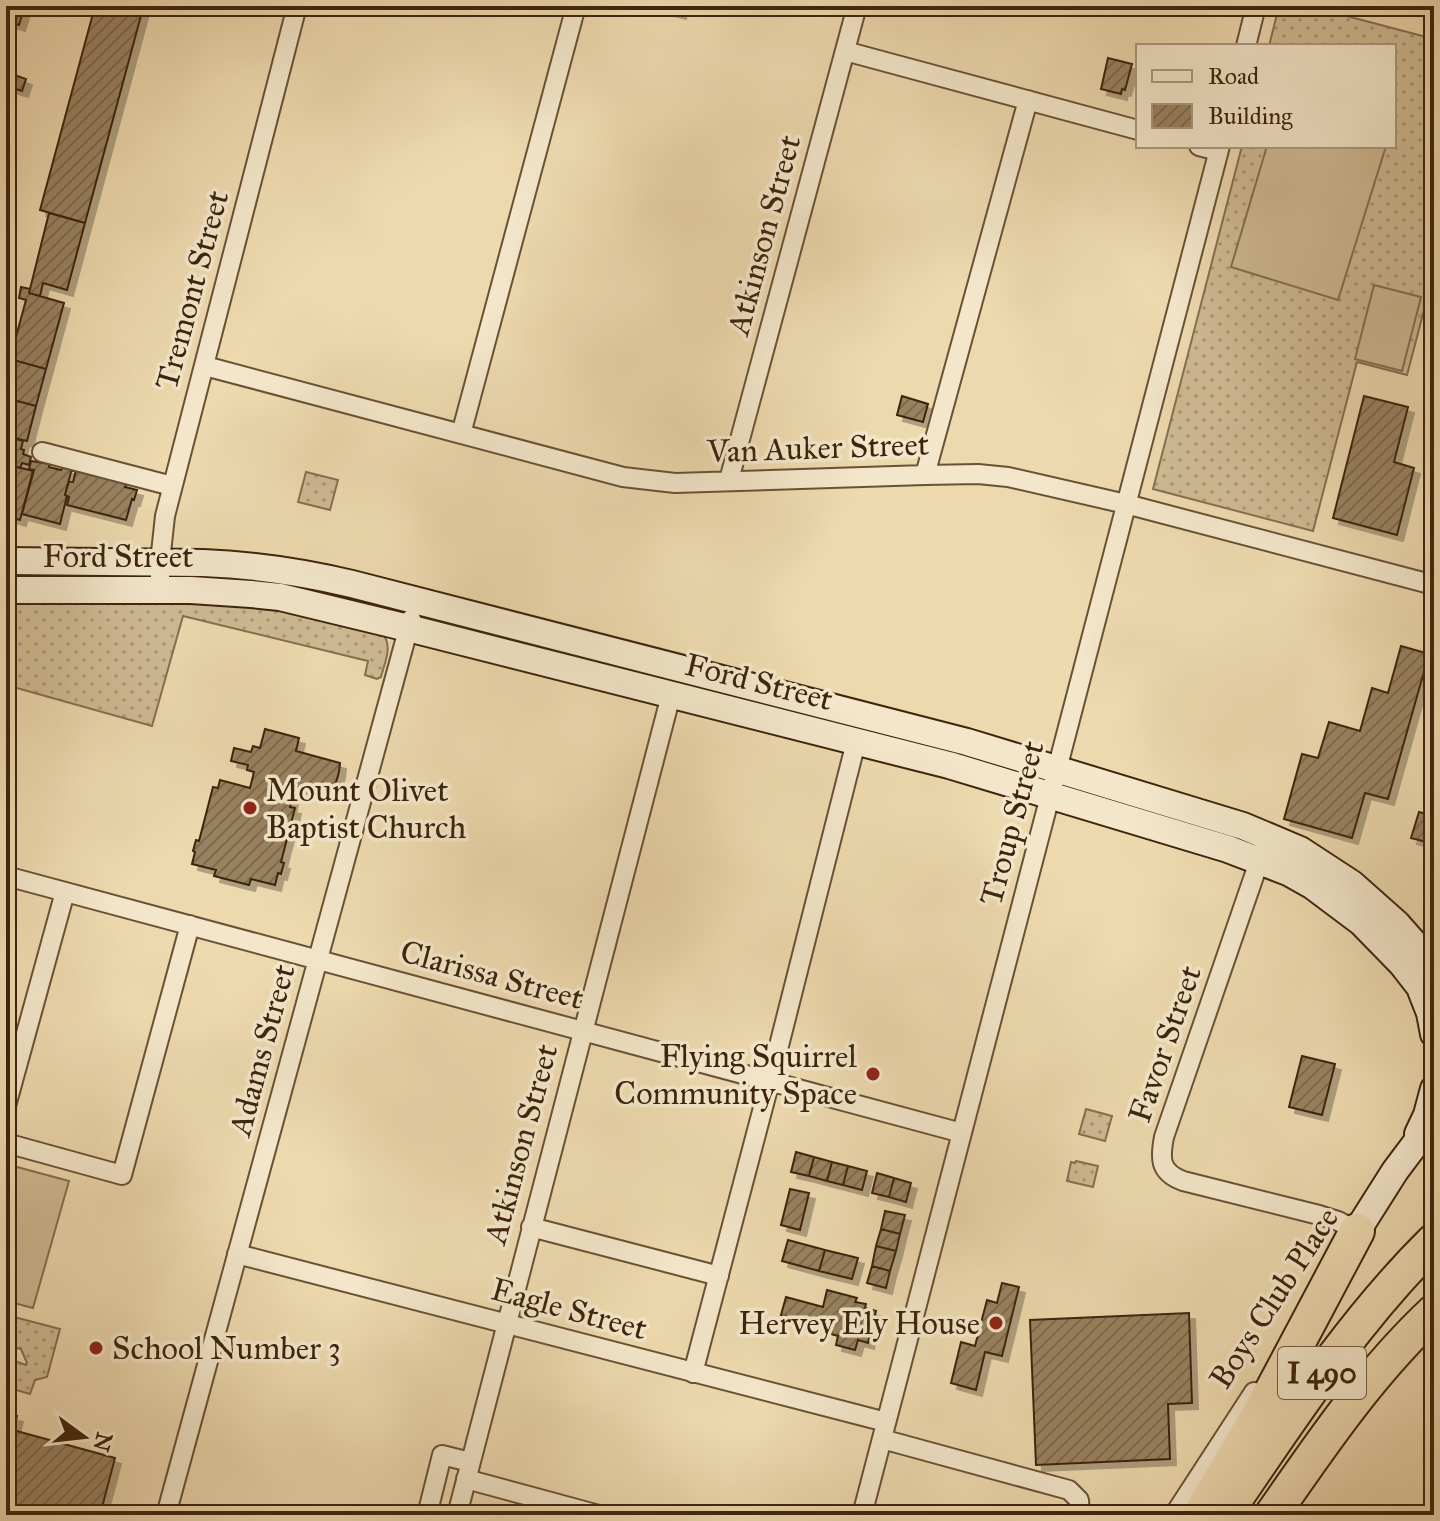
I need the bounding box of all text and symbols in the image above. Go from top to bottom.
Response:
legend [1136,44,1396,148]
text: Road [1208,61,1259,91]
text: Building [1208,101,1293,131]
street label: Atkinson Street [718,131,809,341]
street label: Tremont Street [147,186,237,394]
street label: Van Auker Street [705,425,930,471]
street label: Ford Street [43,537,193,576]
street label: Ford Street [681,645,837,719]
street label: Troup Street [971,736,1053,910]
place label: Mount Olivet Baptist Church [266,771,467,847]
marker: Mount Olivet Baptist Church [241,799,259,817]
street label: Clarissa Street [396,932,588,1018]
street label: Adams Street [220,960,304,1142]
street label: Favor Street [1120,961,1210,1127]
place label: Flying Squirrel Community Space [614,1037,857,1113]
street label: Atkinson Street [475,1040,566,1250]
marker: Flying Squirrel Community Space [864,1065,882,1083]
street label: Boys Club Place [1201,1200,1347,1396]
street label: Eagle Street [487,1270,651,1348]
place label: Hervey Ely House [738,1304,980,1343]
marker: Hervey Ely House [987,1314,1005,1332]
place label: School Number 3 [112,1329,341,1368]
marker: School Number 3 [87,1339,105,1357]
road number: I 490 [1278,1347,1366,1399]
north arrow [44,1397,124,1477]
text: N [87,1430,118,1455]

